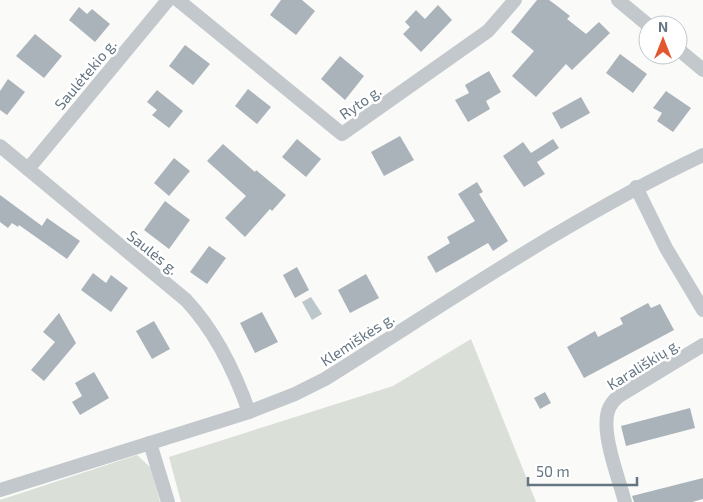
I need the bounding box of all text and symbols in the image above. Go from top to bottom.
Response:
north arrow [638,15,688,65]
text: N [658,18,668,35]
street label: Saulėtekio g. [50,35,120,113]
street label: Ryto g. [336,81,384,123]
street label: Saulės g. [124,226,182,278]
street label: Klemiškės g. [317,309,397,369]
street label: Karališkių g. [603,335,683,393]
scale bar [528,454,637,486]
text: 50 m [536,462,570,480]

